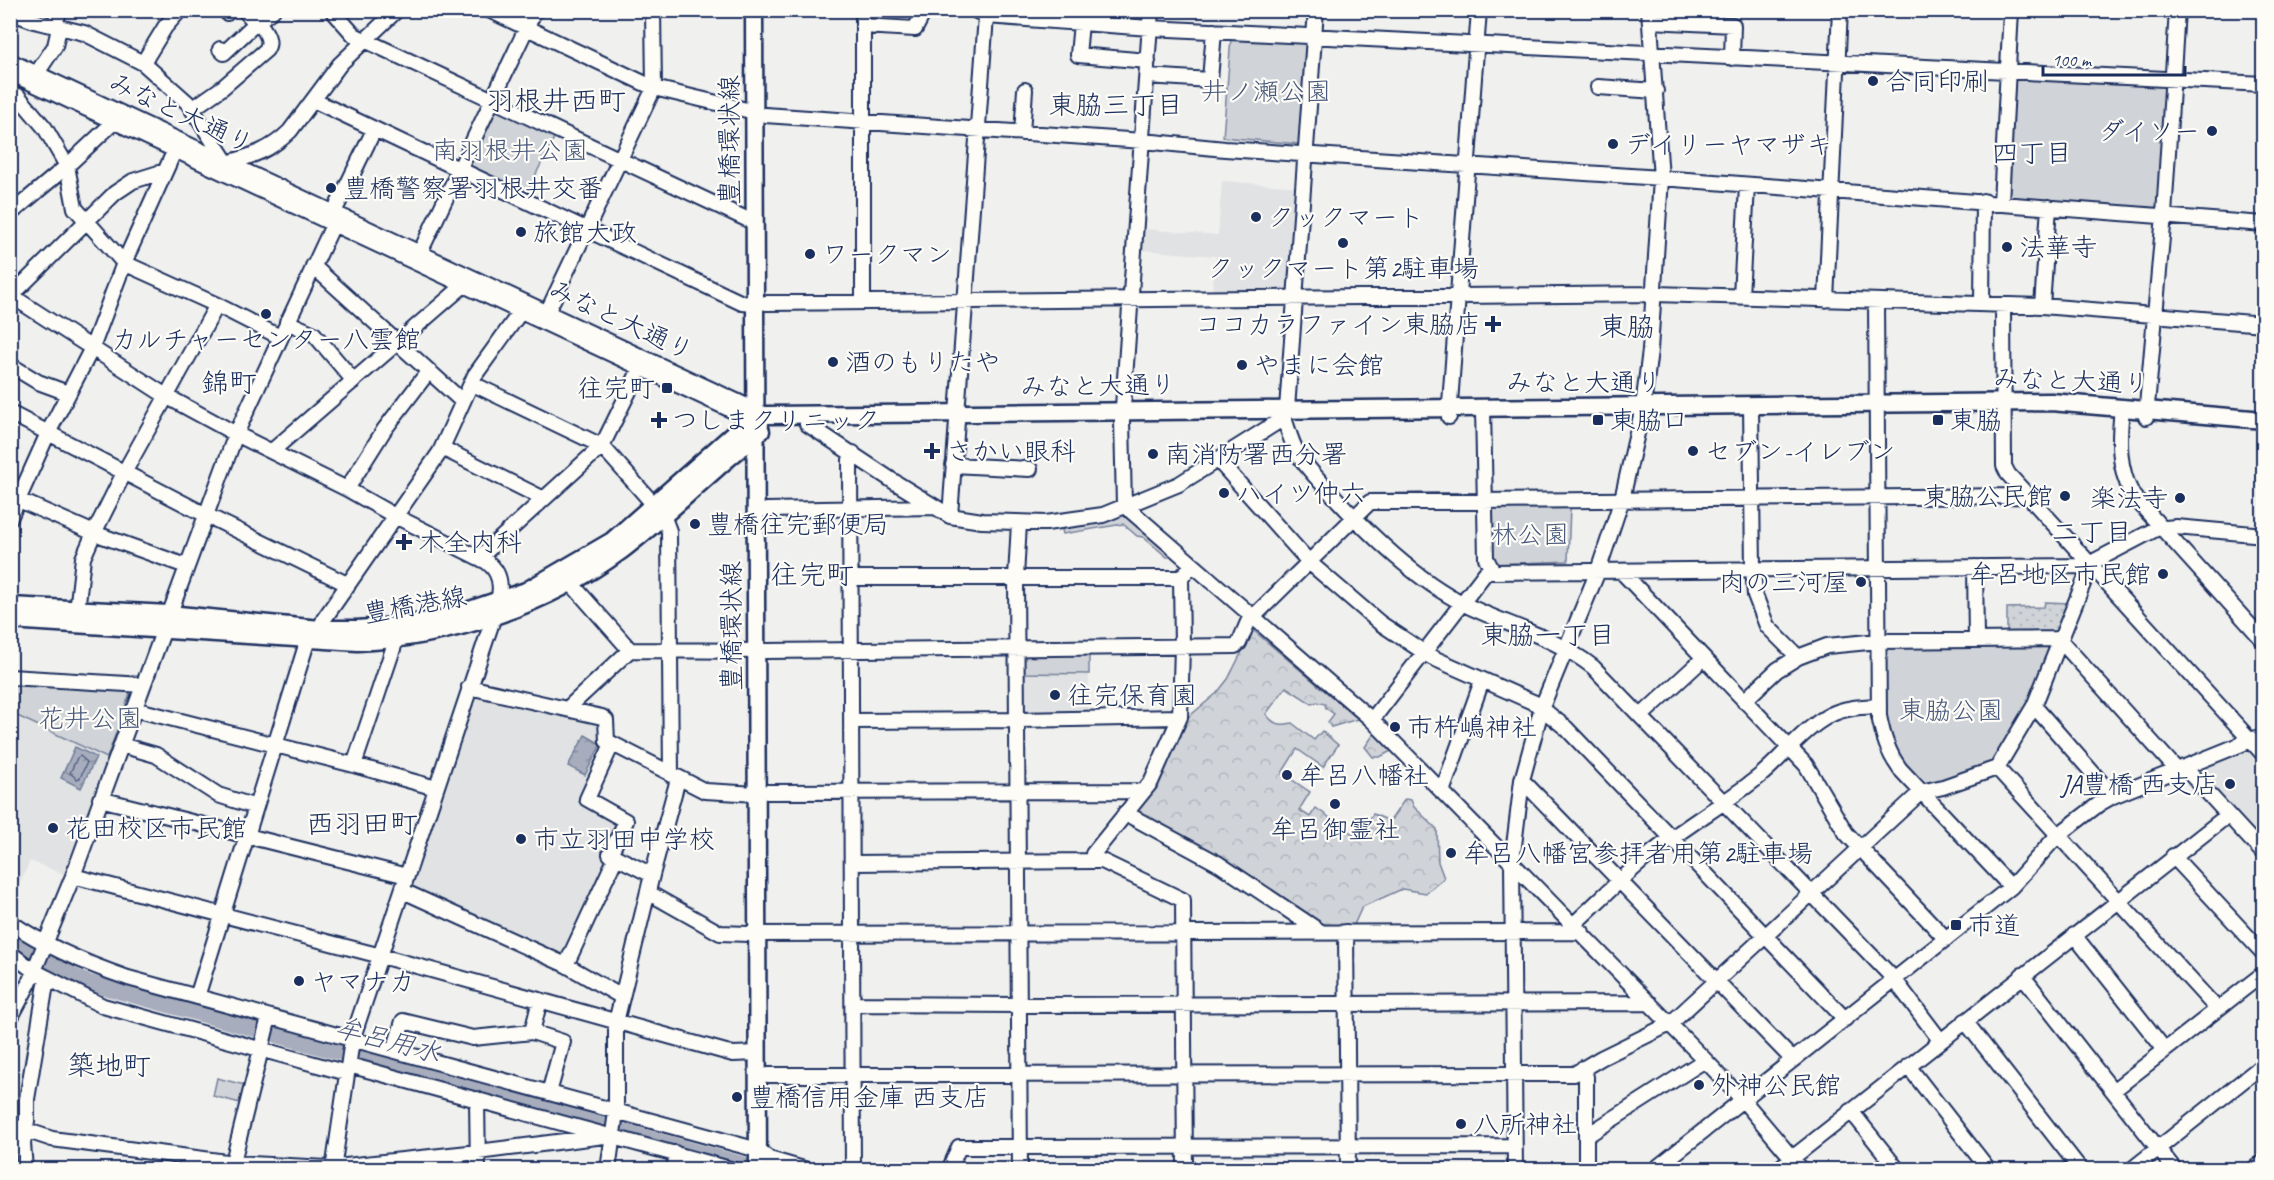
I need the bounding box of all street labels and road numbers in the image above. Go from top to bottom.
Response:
street label: みなと大通り [103,65,259,161]
street label: 豊橋環状線 [713,75,746,205]
street label: みなと大通り [543,272,699,368]
street label: みなと大通り [1992,362,2150,400]
street label: みなと大通り [1506,366,1662,399]
street label: みなと大通り [1020,368,1176,404]
street label: 豊橋環状線 [715,561,748,691]
street label: 豊橋港線 [361,580,469,630]

